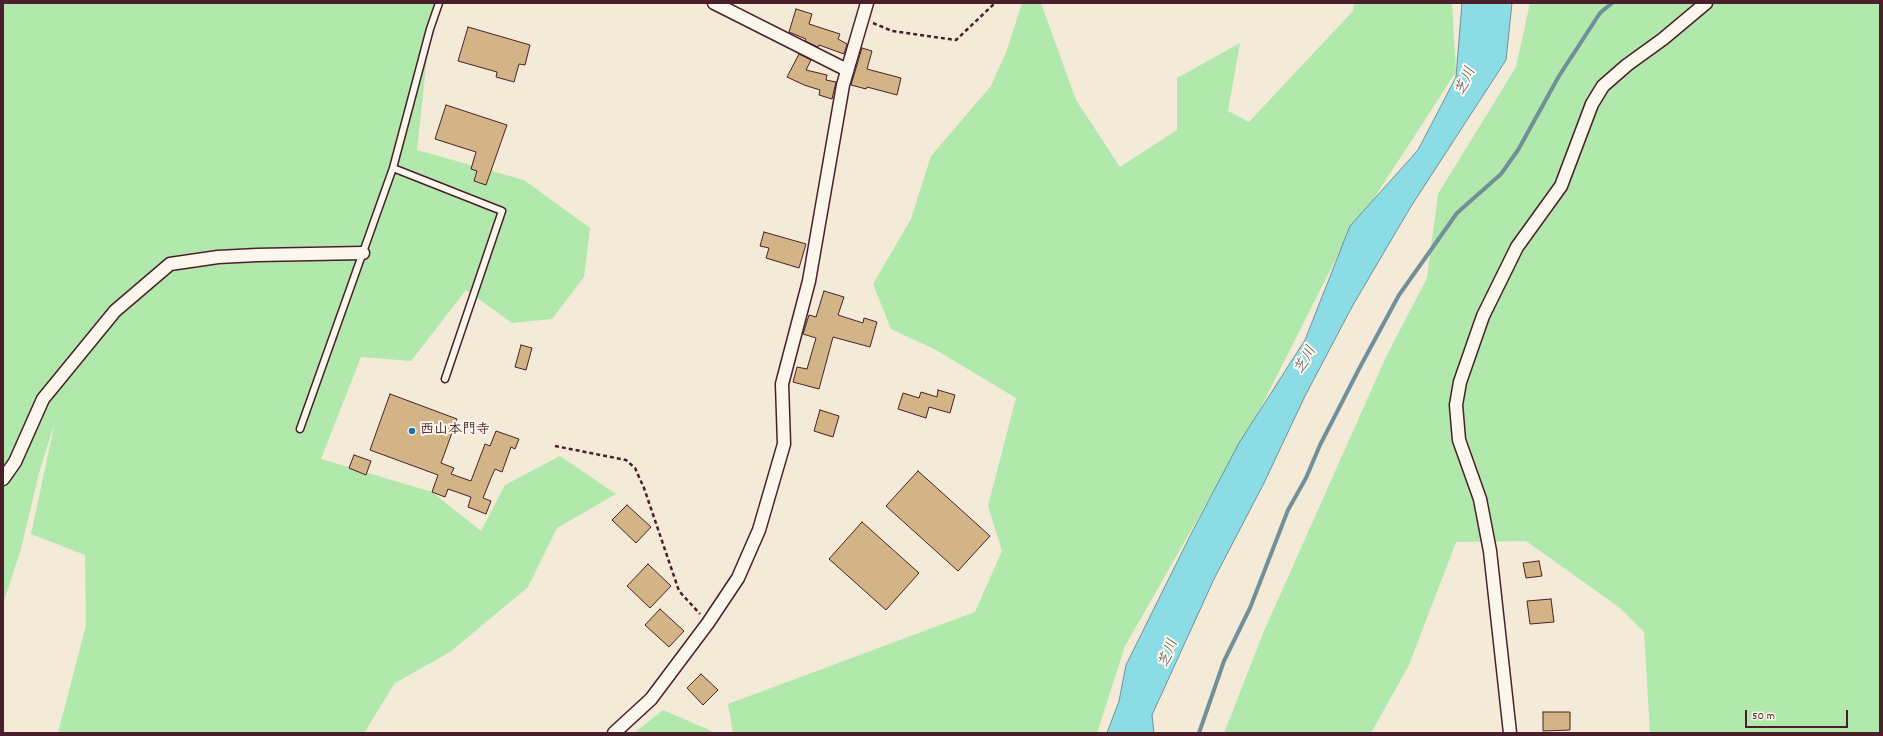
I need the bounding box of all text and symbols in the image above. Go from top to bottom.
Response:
water label: 芝川 [1453,65,1481,99]
water label: 芝川 [1292,344,1322,378]
place label: 西山本門寺 [420,423,490,439]
marker: 西山本門寺 [407,426,417,436]
water label: 芝川 [1156,637,1184,671]
scale bar [1747,702,1850,728]
text: 50 m [1752,708,1775,725]

